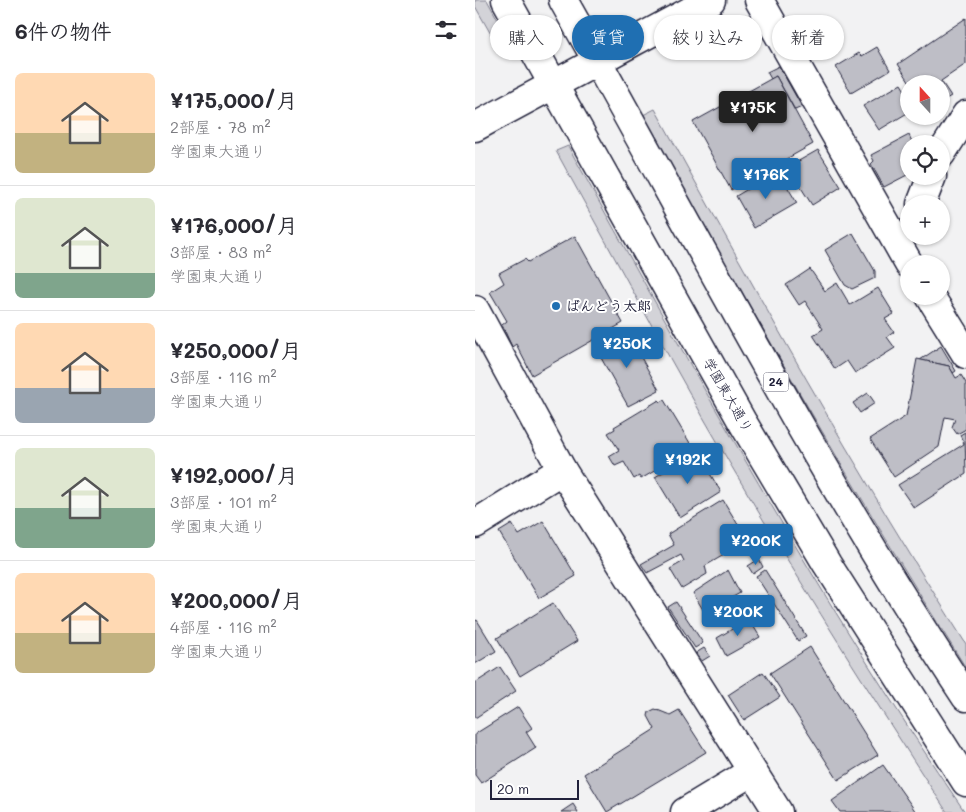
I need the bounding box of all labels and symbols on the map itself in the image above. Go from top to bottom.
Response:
north arrow [900,75,950,125]
pin: ¥175K [718,90,788,133]
pin: ¥176K [731,158,801,200]
place label: ばんどう太郎 [566,296,651,315]
marker: ばんどう太郎 [550,300,562,312]
pin: ¥250K [592,326,662,369]
street label: 学園東大通り [699,354,758,436]
road number: 24 [763,372,789,392]
pin: ¥192K [653,442,723,485]
pin: ¥200K [721,524,791,566]
pin: ¥200K [703,594,773,637]
scale bar [490,777,579,800]

